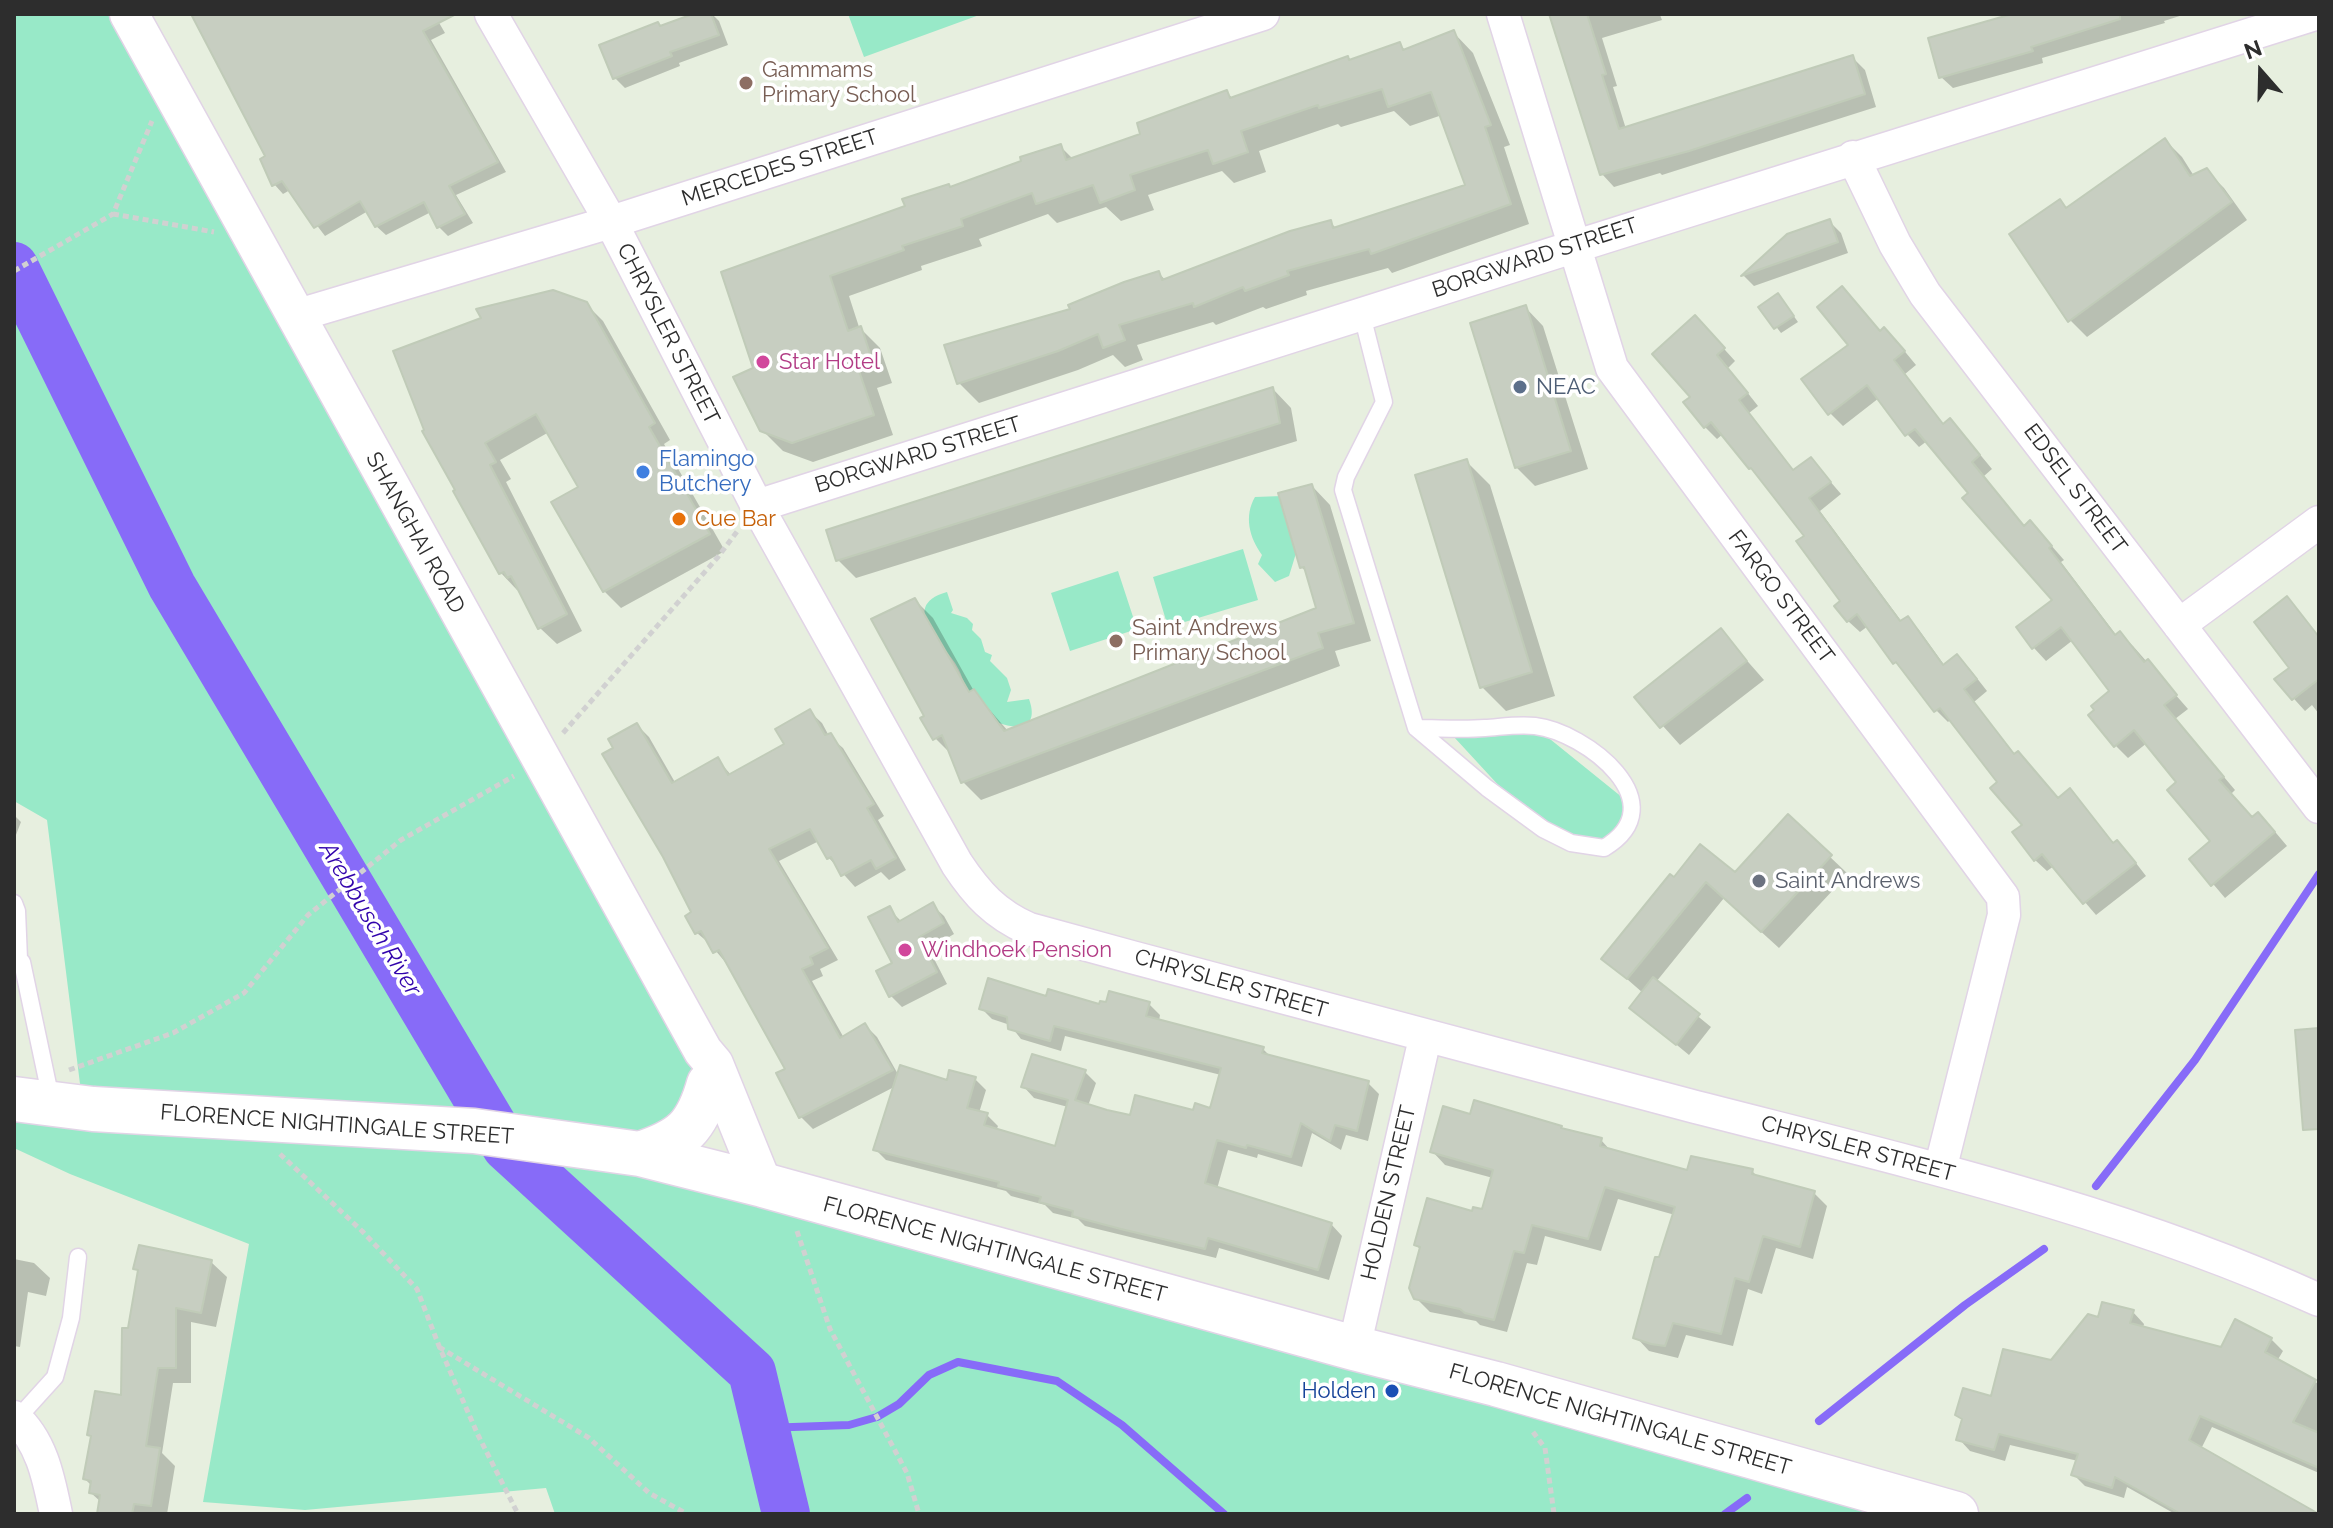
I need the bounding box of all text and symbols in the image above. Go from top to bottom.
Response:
north arrow [2221,32,2301,112]
text: N [2240,34,2265,65]
place label: Gammams Primary School [762,57,916,108]
marker: Gammams Primary School [737,74,755,92]
street label: MERCEDES STREET [679,124,881,212]
street label: BORGWARD STREET [1429,212,1641,304]
street label: CHRYSLER STREET [611,239,725,429]
place label: Star Hotel [779,349,880,375]
marker: Star Hotel [754,353,772,371]
place label: NEAC [1536,374,1596,400]
marker: NEAC [1511,378,1529,396]
street label: BORGWARD STREET [812,411,1024,499]
street label: EDSEL STREET [2018,419,2132,559]
place label: Flamingo Butchery [659,446,754,498]
street label: SHANGHAI ROAD [360,448,470,618]
marker: Flamingo Butchery [634,463,652,481]
place label: Cue Bar [695,506,776,532]
marker: Cue Bar [670,510,688,528]
street label: FARGO STREET [1722,525,1840,669]
place label: Saint Andrews Primary School [1132,615,1286,666]
marker: Saint Andrews Primary School [1107,632,1125,650]
water label: Arebbusch River [313,837,427,1001]
place label: Saint Andrews [1775,868,1920,894]
marker: Saint Andrews [1750,872,1768,890]
place label: Windhoek Pension [921,937,1112,963]
marker: Windhoek Pension [896,941,914,959]
street label: CHRYSLER STREET [1131,944,1331,1024]
street label: FLORENCE NIGHTINGALE STREET [159,1099,515,1151]
street label: HOLDEN STREET [1356,1103,1422,1283]
street label: CHRYSLER STREET [1758,1110,1958,1188]
street label: FLORENCE NIGHTINGALE STREET [820,1191,1170,1309]
street label: FLORENCE NIGHTINGALE STREET [1446,1358,1794,1482]
place label: Holden [1301,1378,1376,1404]
marker: Holden [1383,1382,1401,1400]

